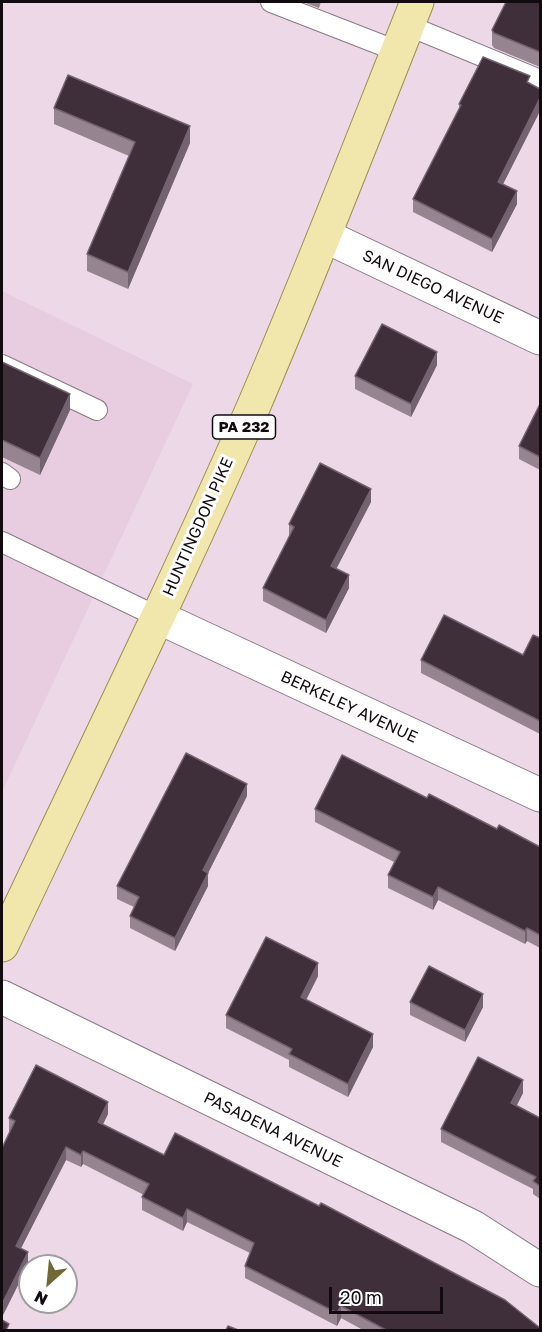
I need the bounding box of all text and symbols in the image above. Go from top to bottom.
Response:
street label: SAN DIEGO AVENUE [359,246,507,328]
road number: PA 232 [212,415,276,439]
street label: HUNTINGDON PIKE [159,455,237,599]
street label: BERKELEY AVENUE [278,667,420,747]
street label: PASADENA AVENUE [201,1088,345,1172]
north arrow [18,1254,78,1314]
scale bar [332,1275,446,1313]
text: 20 m [340,1286,382,1308]
text: N [31,1287,51,1310]

